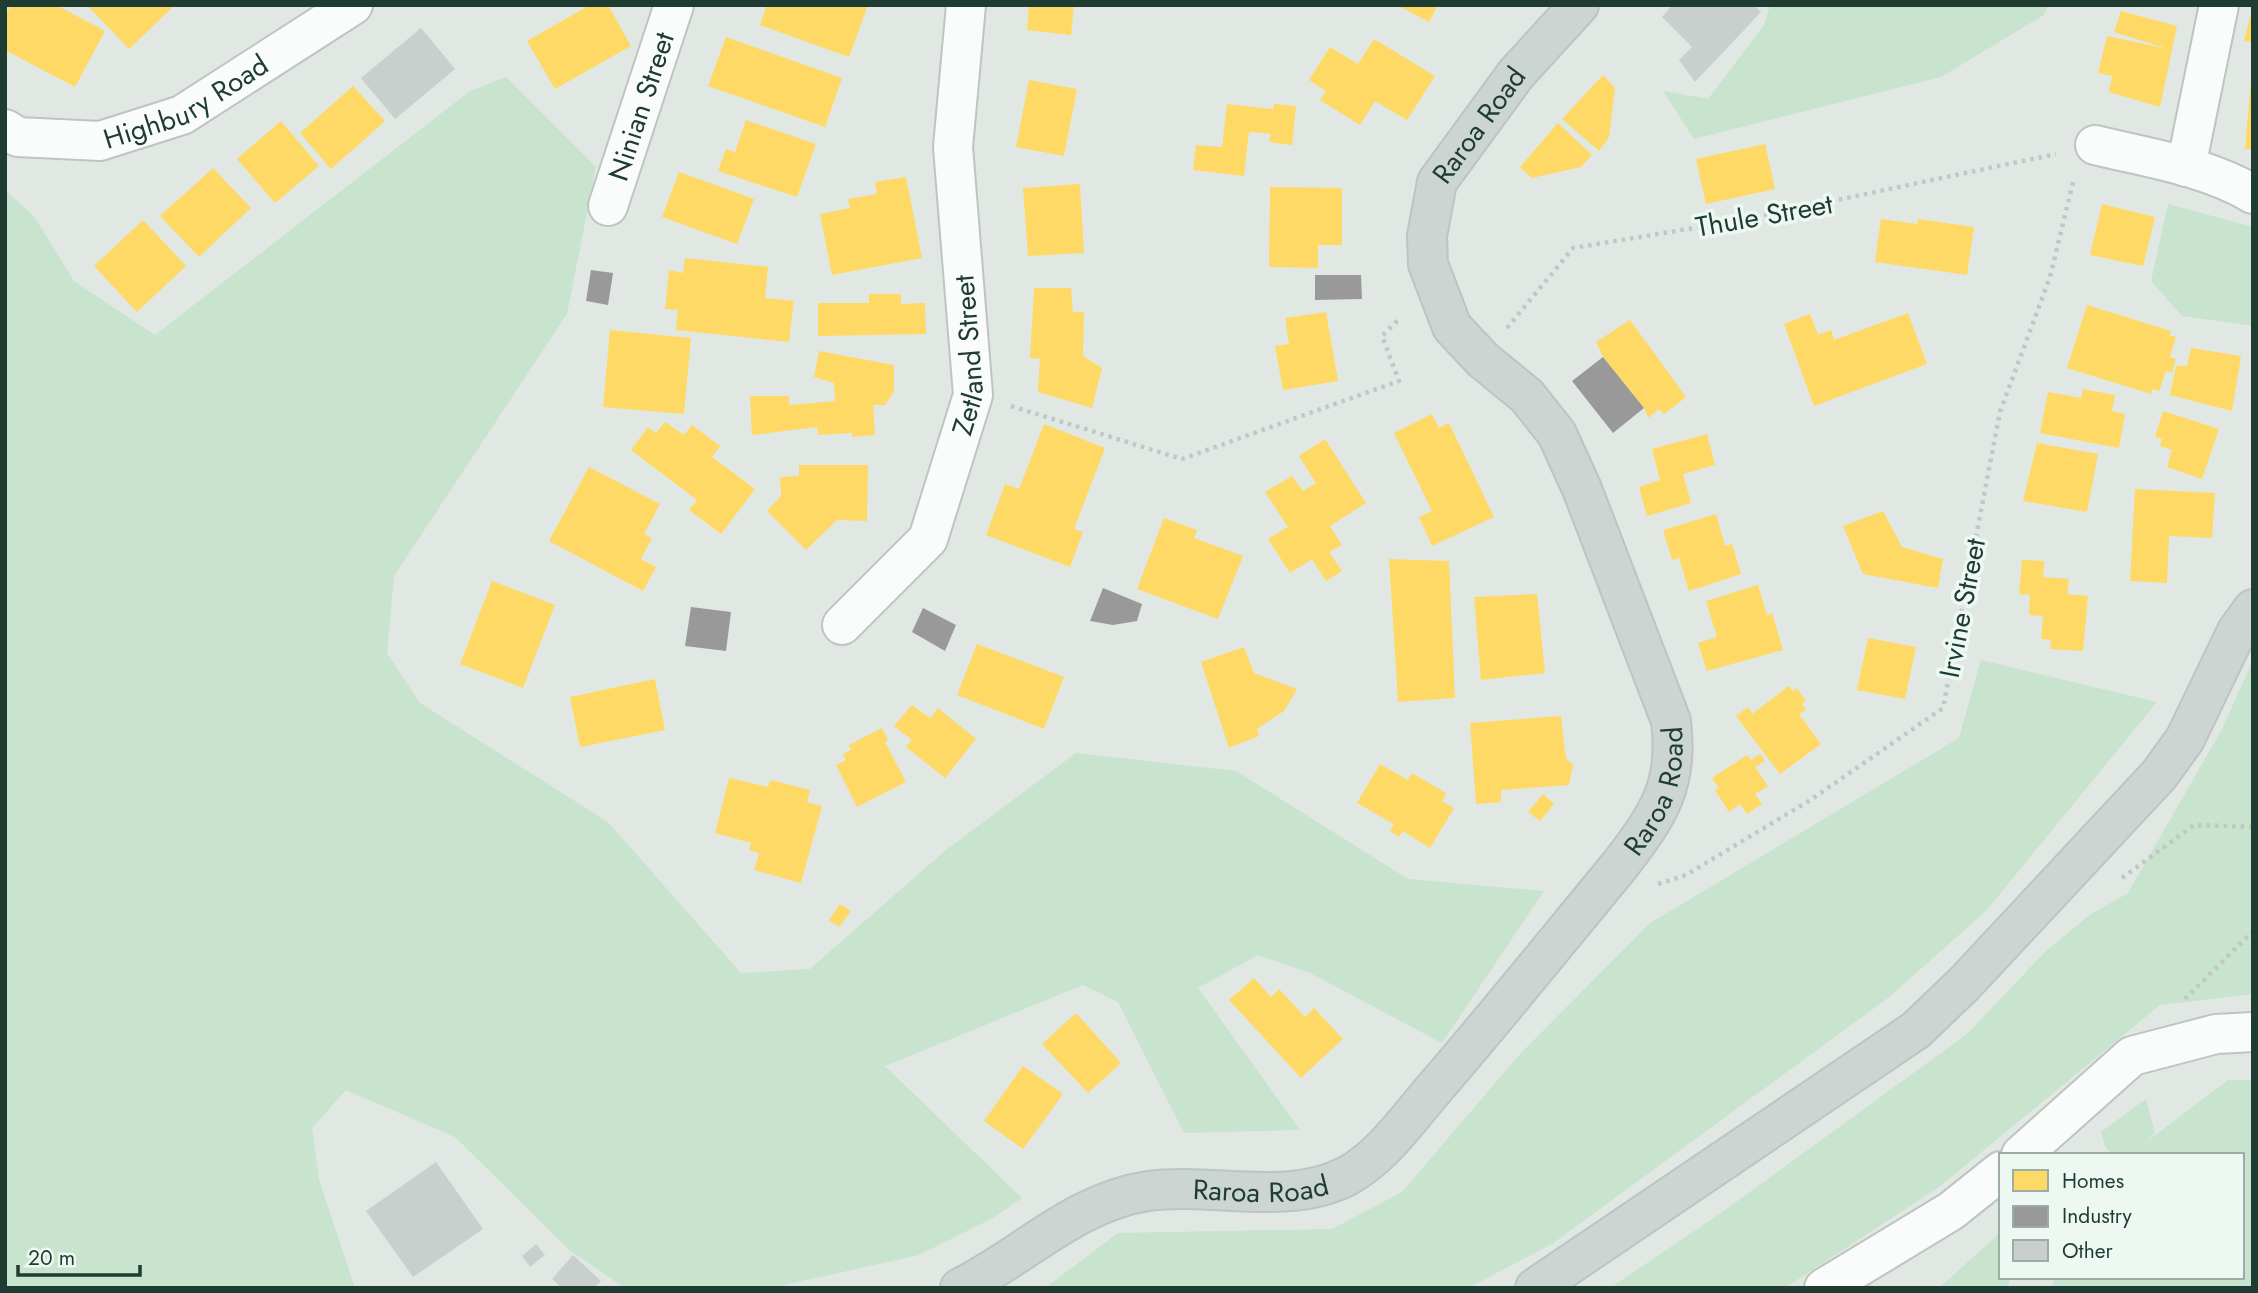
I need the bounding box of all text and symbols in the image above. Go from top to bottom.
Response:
street label: Ninian Street [598,26,685,186]
street label: Highbury Road [98,45,276,160]
street label: Raroa Road [1422,58,1536,192]
street label: Thule Street [1692,183,1836,248]
street label: Zetland Street [942,273,994,441]
street label: Irvine Street [1929,535,1996,681]
street label: Raroa Road [1614,725,1694,864]
legend [1999,1153,2244,1279]
street label: Raroa Road [1192,1165,1333,1213]
text: Homes [2062,1166,2124,1196]
text: Industry [2062,1201,2133,1231]
scale bar [18,1234,140,1278]
text: Other [2062,1236,2113,1266]
text: 20 m [28,1243,75,1273]

